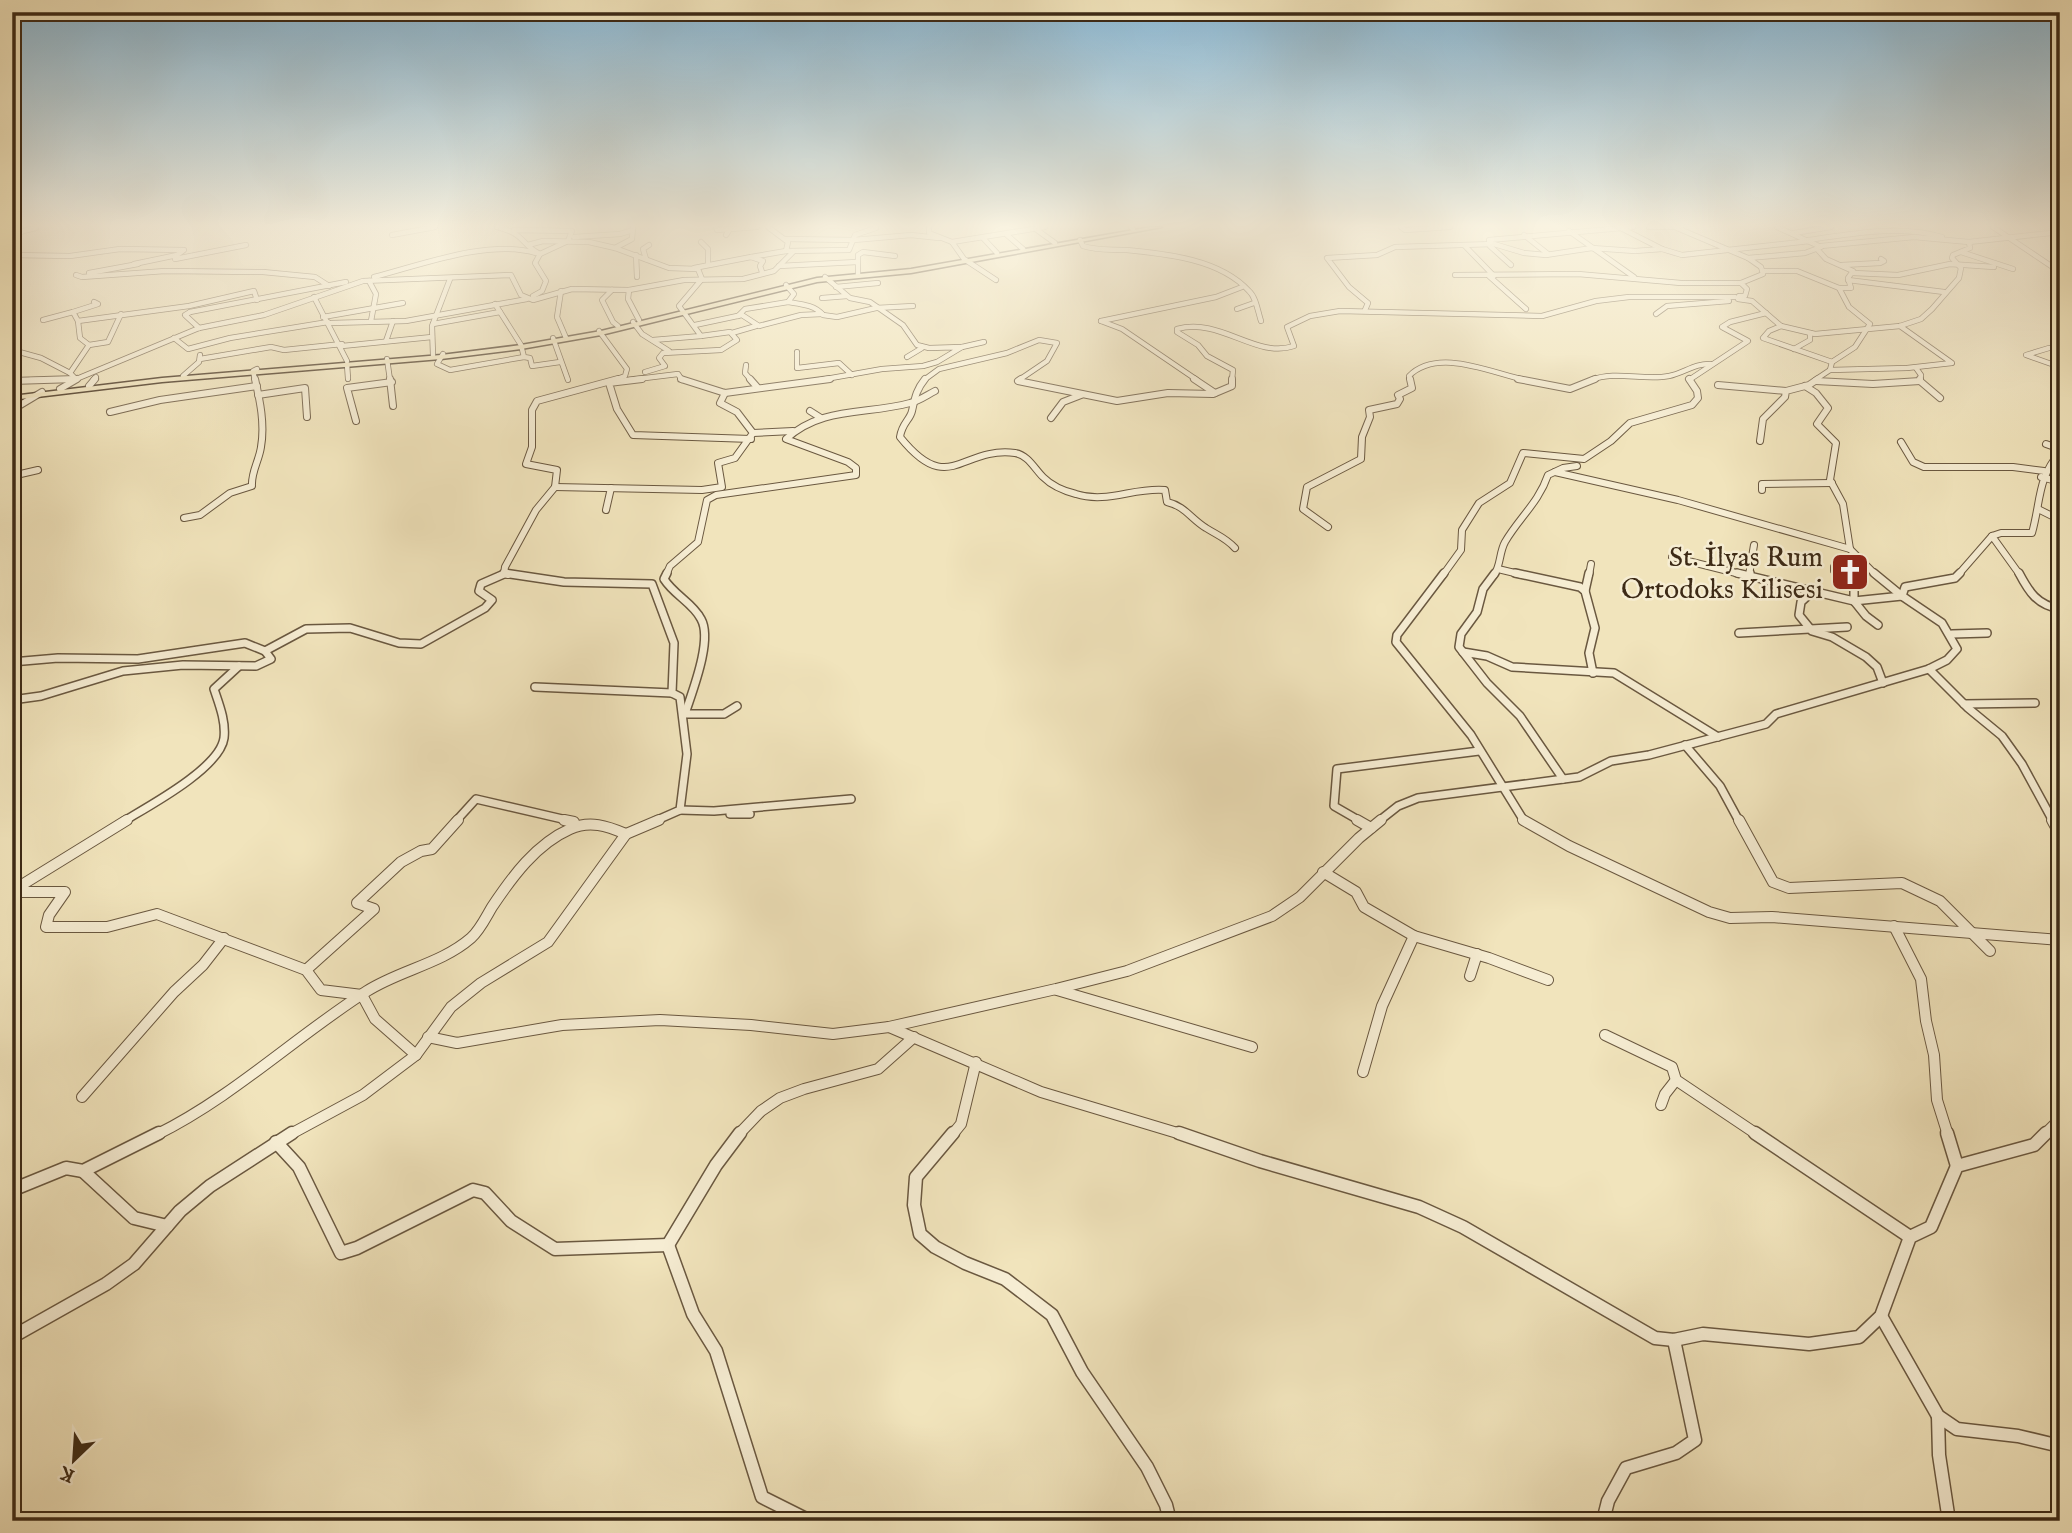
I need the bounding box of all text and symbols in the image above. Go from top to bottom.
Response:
place label: St. İlyas Rum Ortodoks Kilisesi [1621,541,1823,608]
church icon: St. İlyas Rum Ortodoks Kilisesi [1829,551,1871,593]
north arrow [38,1424,108,1494]
text: K [55,1459,79,1487]

